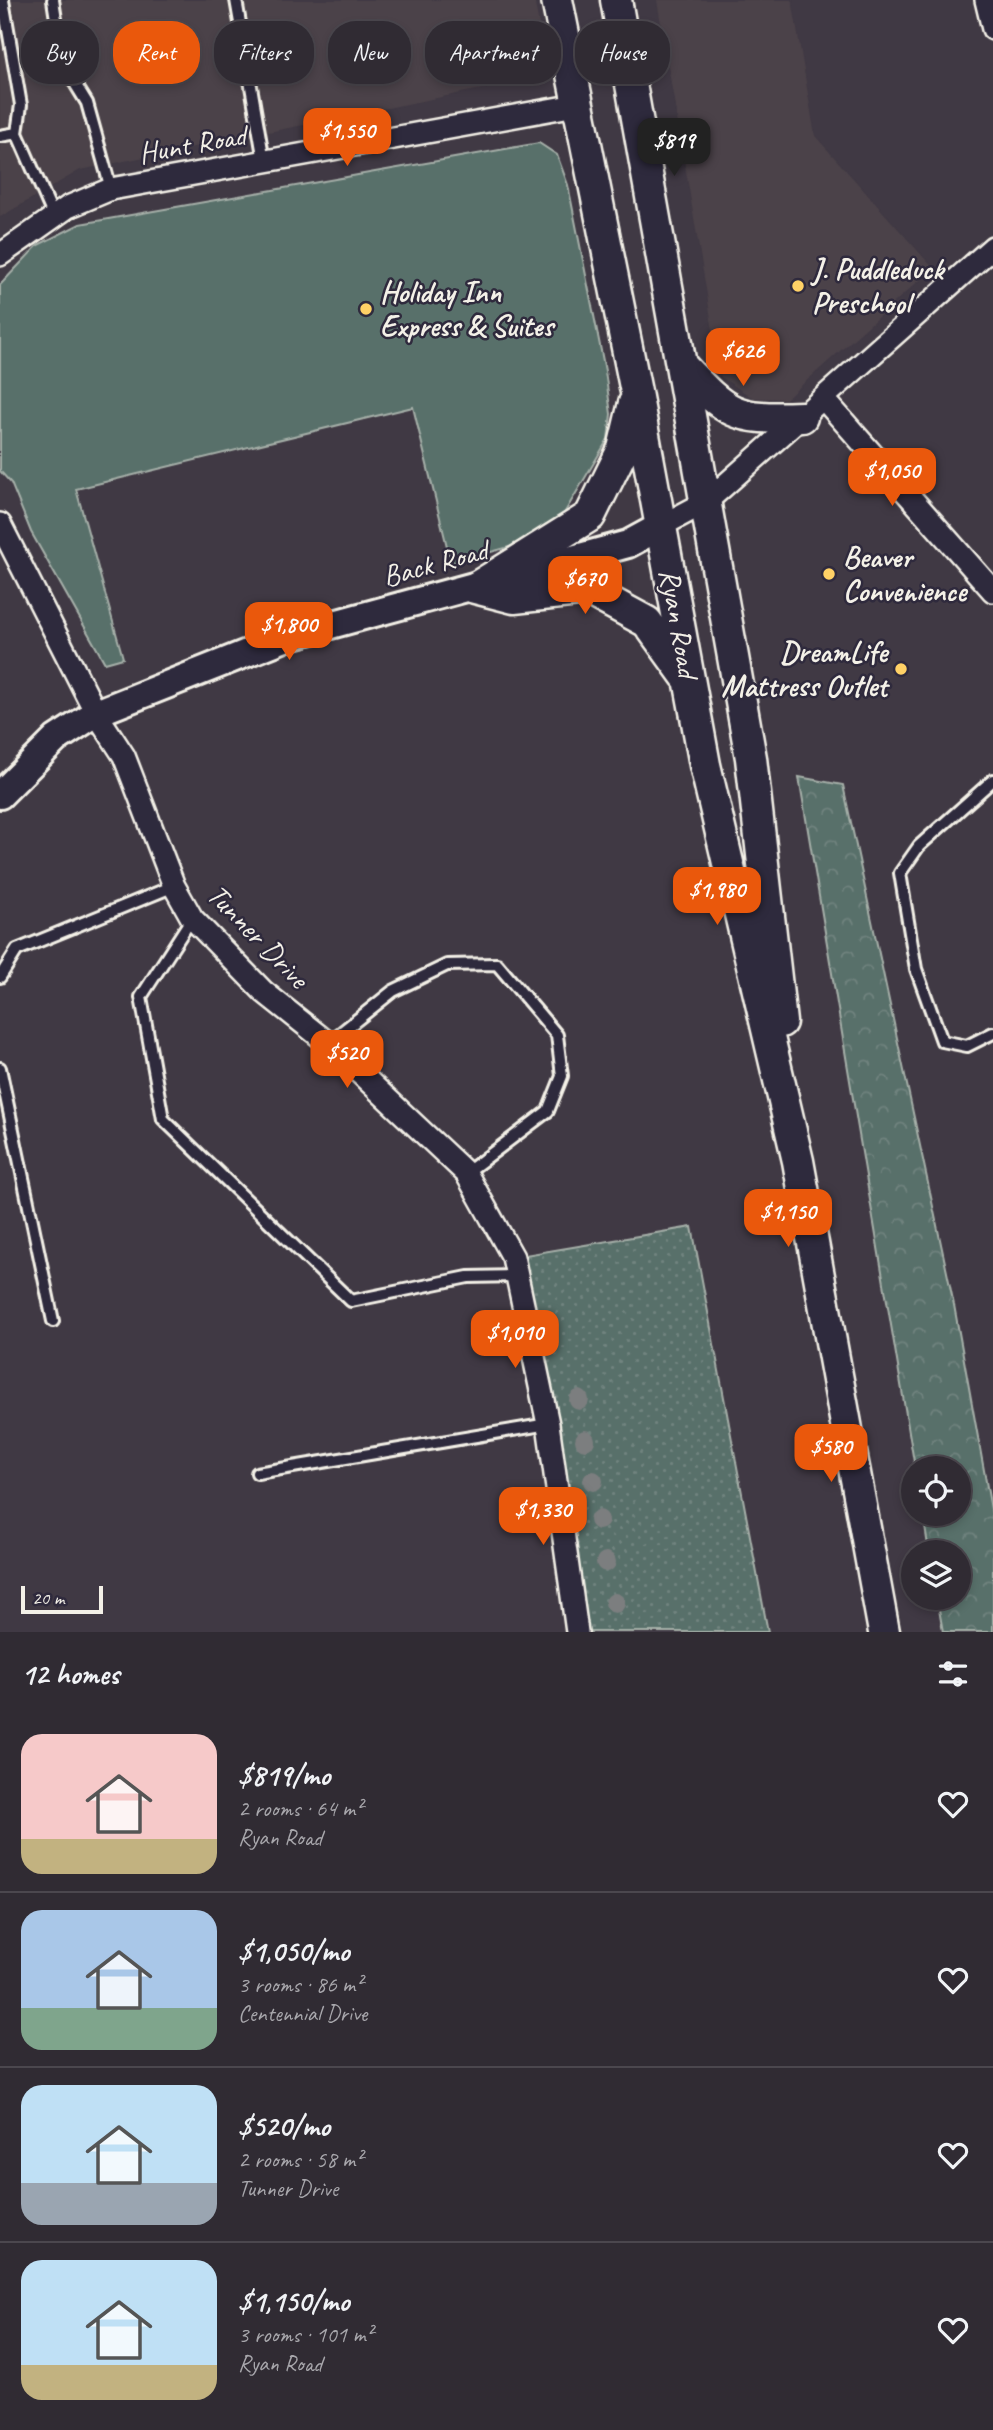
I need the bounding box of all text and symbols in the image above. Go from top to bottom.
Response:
chip: Buy [21,21,99,84]
chip: Rent [113,21,200,84]
chip: Filters [214,21,314,84]
chip: New [328,21,411,84]
chip: Apartment [425,21,561,84]
chip: House [575,21,670,84]
pin: $1,550 [290,108,404,168]
street label: Hunt Road [135,115,253,172]
text: $1,550 [319,116,375,145]
pin: $819 [633,118,715,178]
text: $819 [653,126,695,155]
place label: J. Puddleduck Preschool [810,250,946,322]
place label: Holiday Inn Express & Suites [380,273,556,345]
marker: J. Puddleduck Preschool [790,278,806,294]
marker: Holiday Inn Express & Suites [358,301,374,317]
pin: $626 [702,328,784,388]
text: $626 [722,336,764,365]
pin: $1,050 [835,448,949,508]
text: $1,050 [864,456,920,485]
street label: Back Road [378,530,496,595]
place label: Beaver Convenience [843,538,968,610]
pin: $670 [544,556,626,616]
text: $670 [564,564,606,593]
street label: Ryan Road [651,566,708,685]
marker: Beaver Convenience [821,566,837,582]
pin: $1,800 [232,602,346,662]
text: $1,800 [261,610,317,639]
place label: DreamLife Mattress Outlet [721,633,890,705]
marker: DreamLife Mattress Outlet [893,661,909,677]
pin: $1,980 [660,867,774,927]
text: $1,980 [689,875,745,904]
street label: Tunner Drive [199,876,319,998]
pin: $520 [306,1030,388,1090]
text: $520 [326,1038,368,1067]
pin: $1,150 [731,1190,845,1249]
text: $1,150 [760,1197,816,1226]
pin: $1,010 [458,1310,572,1370]
text: $1,010 [487,1318,543,1347]
pin: $580 [790,1424,872,1484]
text: $580 [810,1432,852,1461]
map controls [901,1456,971,1610]
button: locate [901,1456,971,1526]
pin: $1,330 [486,1488,600,1547]
text: $1,330 [515,1495,571,1524]
button: layers [901,1540,971,1610]
scale bar [21,1583,103,1615]
text: 20 m [32,1586,64,1610]
text: 12 homes [21,1655,119,1693]
icon: filters [934,1655,972,1693]
text: $819/mo [238,1756,330,1794]
icon: home [77,1762,161,1846]
icon: heart [934,1785,972,1823]
text: 2 rooms · 64 m² [238,1794,362,1823]
text: Ryan Road [238,1823,322,1852]
text: $1,050/mo [238,1932,349,1970]
icon: home [77,1938,161,2022]
icon: heart [934,1961,972,1999]
text: 3 rooms · 86 m² [238,1970,362,1999]
text: Centennial Drive [238,1999,367,2028]
text: $520/mo [238,2107,330,2145]
icon: home [77,2113,161,2197]
icon: heart [934,2136,972,2174]
text: 2 rooms · 58 m² [238,2145,362,2174]
text: Tunner Drive [238,2174,338,2203]
text: $1,150/mo [238,2282,349,2320]
icon: home [77,2288,161,2372]
icon: heart [934,2311,972,2349]
text: 3 rooms · 101 m² [238,2320,373,2349]
text: Ryan Road [238,2349,322,2378]

